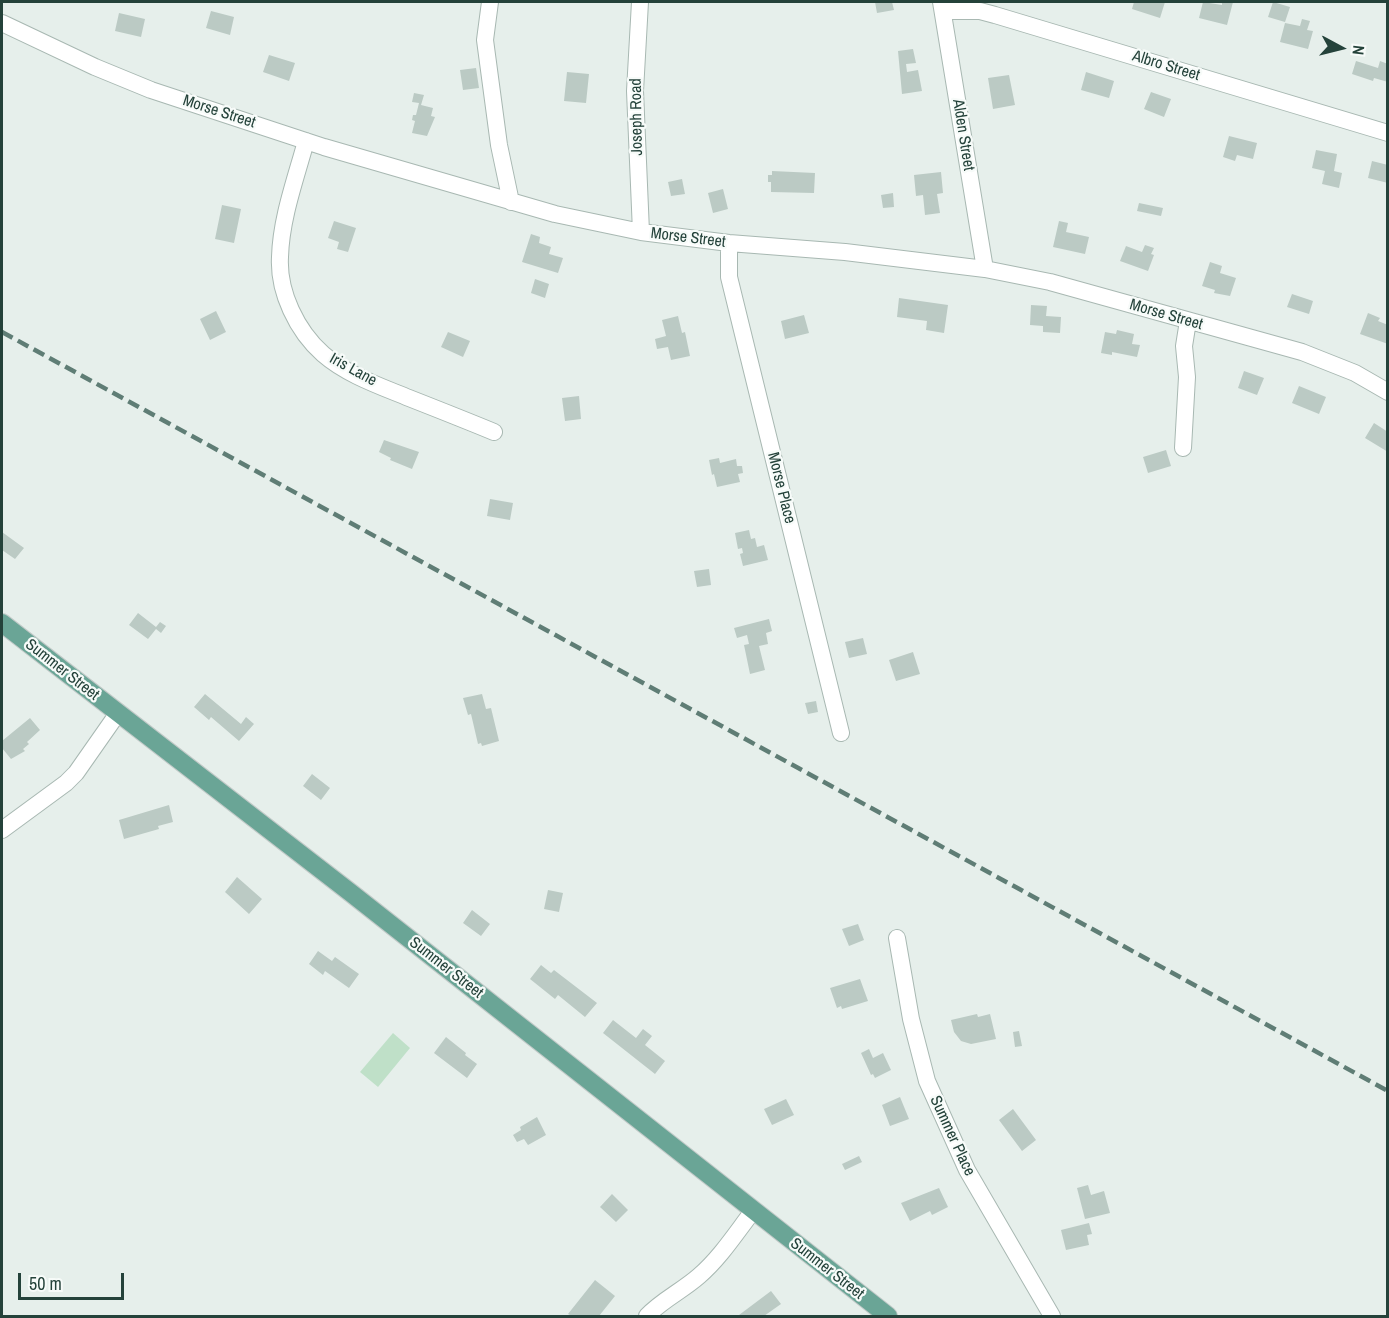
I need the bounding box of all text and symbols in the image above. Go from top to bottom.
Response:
north arrow [1311,18,1371,78]
text: N [1347,44,1370,56]
street label: Albro Street [1130,47,1202,85]
street label: Joseph Road [627,78,647,156]
street label: Morse Street [180,91,258,133]
street label: Alden Street [948,98,978,172]
street label: Morse Street [650,224,726,252]
street label: Morse Street [1127,295,1205,335]
street label: Iris Lane [326,349,380,391]
street label: Morse Place [763,450,799,526]
street label: Summer Street [21,635,103,705]
street label: Summer Street [405,933,487,1003]
street label: Summer Place [925,1093,979,1179]
street label: Summer Street [786,1234,868,1304]
scale bar [21,1261,128,1299]
text: 50 m [29,1271,62,1296]

